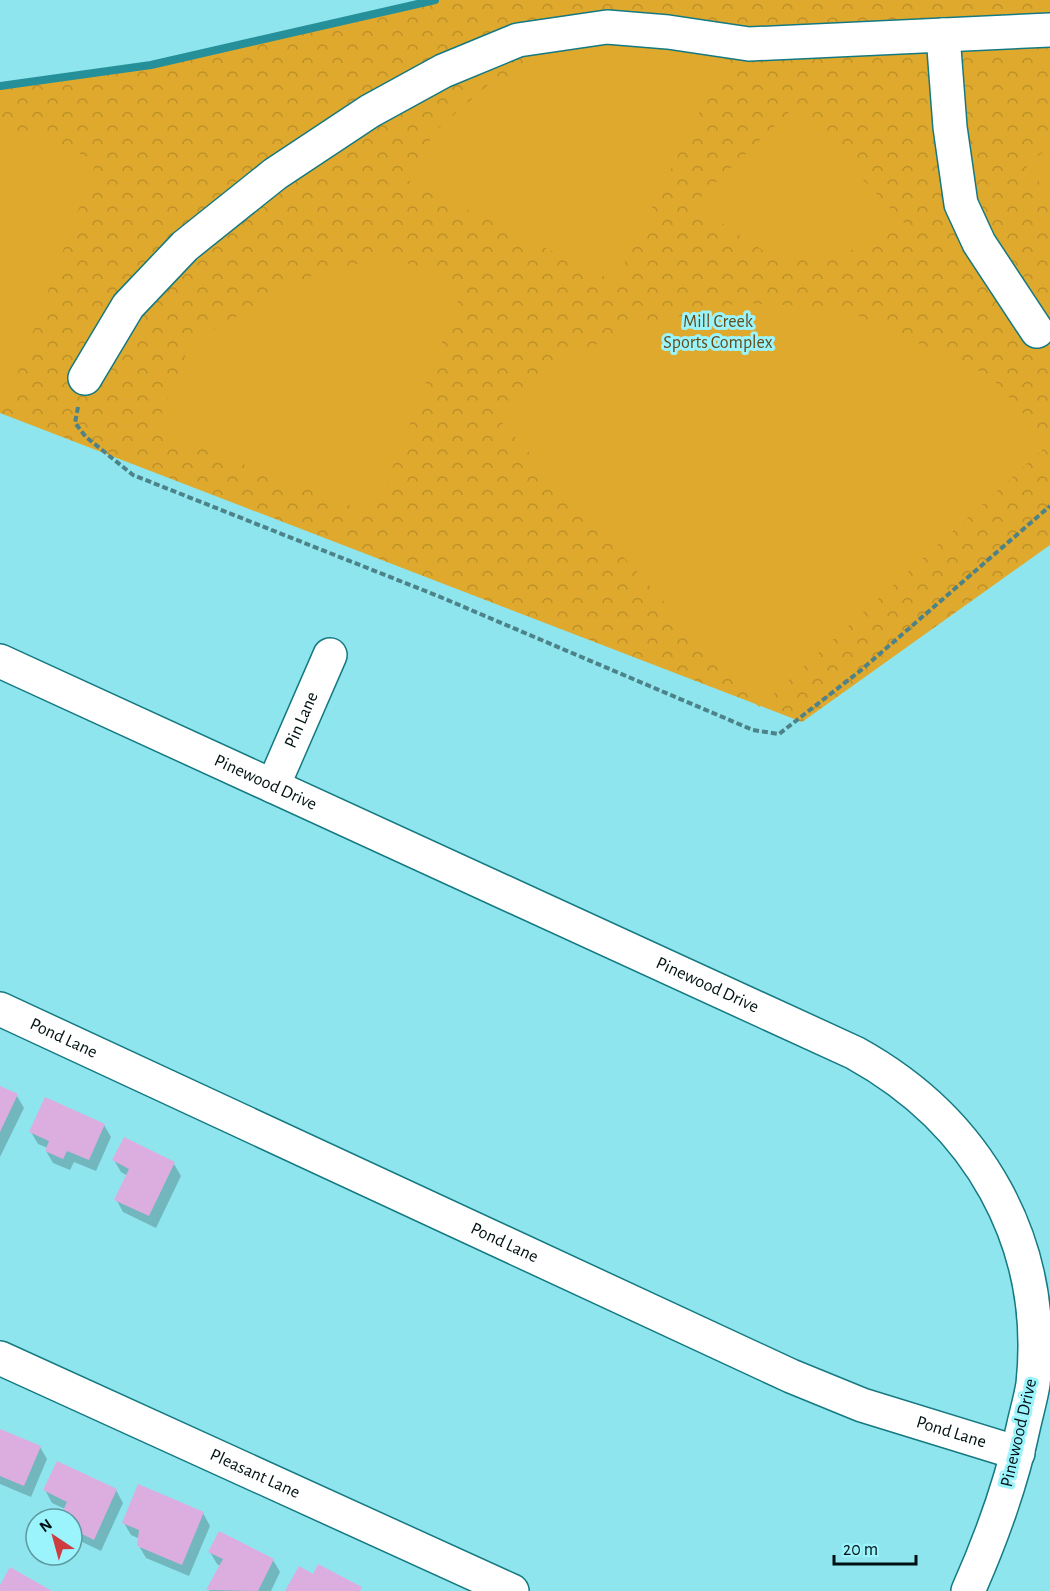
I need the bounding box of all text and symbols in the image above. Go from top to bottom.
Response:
park label: Mill Creek Sports Complex [663,313,773,352]
street label: Pin Lane [282,689,322,751]
street label: Pinewood Drive [211,751,320,814]
street label: Pinewood Drive [653,954,761,1016]
street label: Pond Lane [27,1015,100,1062]
street label: Pond Lane [468,1220,541,1266]
street label: Pinewood Drive [998,1377,1040,1489]
street label: Pond Lane [914,1413,988,1452]
street label: Pleasant Lane [207,1446,303,1502]
north arrow [24,1507,84,1567]
text: N [37,1516,55,1535]
scale bar [834,1528,916,1566]
text: 20 m [843,1541,878,1559]

